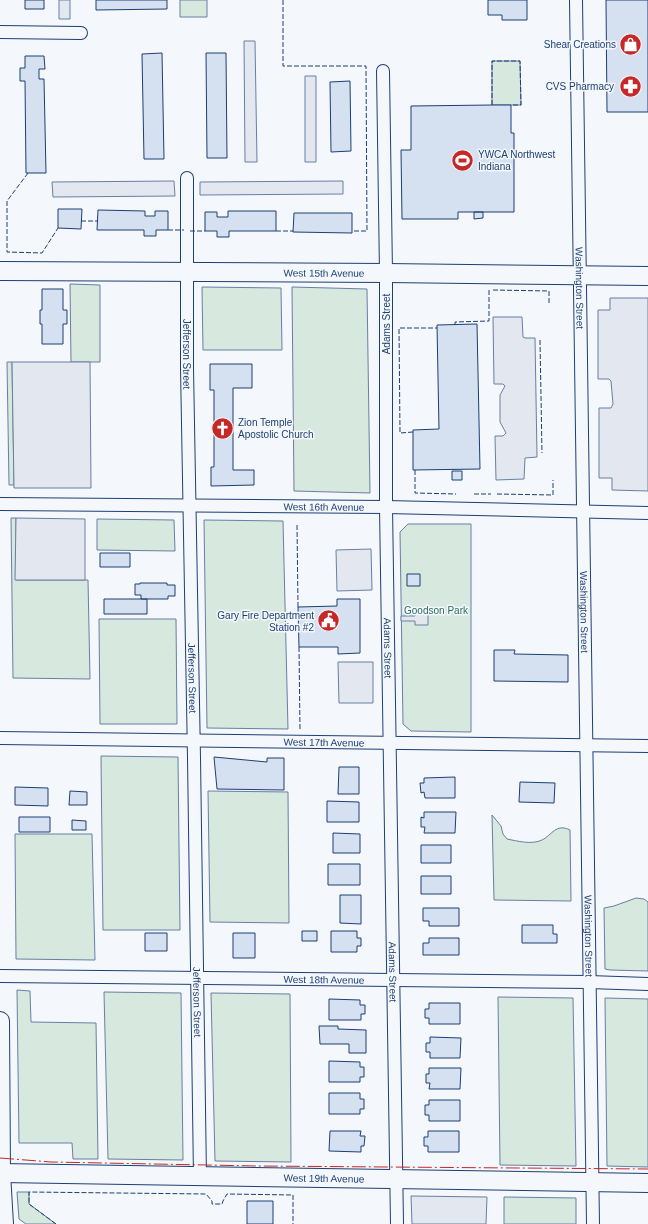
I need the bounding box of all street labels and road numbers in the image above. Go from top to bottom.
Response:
street label: Washington Street [574,247,586,329]
street label: West 15th Avenue [284,267,365,278]
street label: Adams Street [381,293,392,354]
street label: Jefferson Street [182,319,193,390]
street label: West 16th Avenue [284,501,365,512]
street label: Washington Street [578,571,591,653]
street label: Adams Street [382,618,394,679]
street label: Jefferson Street [186,643,199,713]
street label: West 17th Avenue [283,736,365,748]
street label: Washington Street [583,895,595,977]
street label: Adams Street [387,942,399,1003]
street label: Jefferson Street [191,967,203,1037]
street label: West 18th Avenue [284,973,365,985]
street label: West 19th Avenue [283,1172,365,1184]

